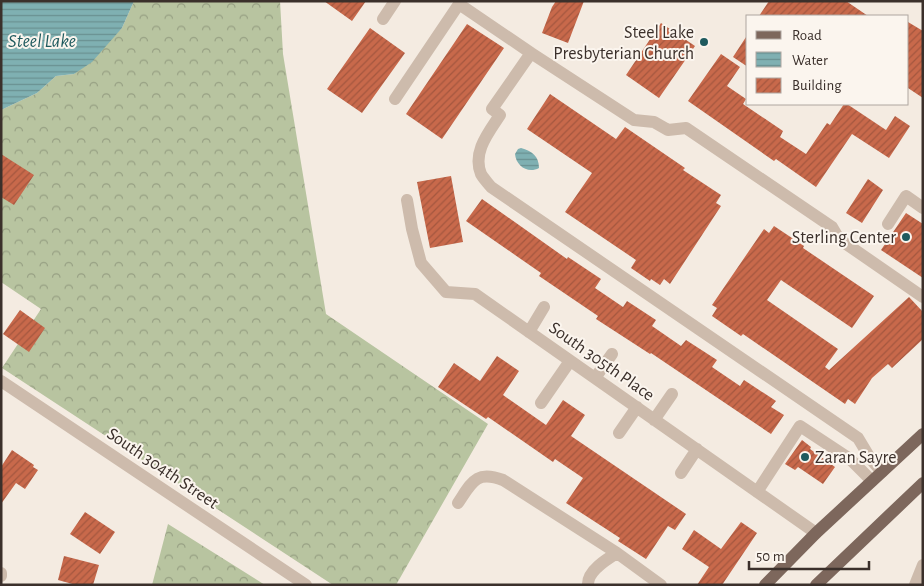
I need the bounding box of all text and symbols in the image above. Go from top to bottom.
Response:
legend [746,15,909,105]
place label: Steel Lake Presbyterian Church [553,24,694,63]
text: Road [792,28,822,43]
water label: Steel Lake [8,32,76,51]
marker: Steel Lake Presbyterian Church [698,36,710,48]
text: Water [792,53,828,68]
text: Building [792,78,842,93]
place label: Sterling Center [792,229,896,247]
marker: Sterling Center [900,231,912,243]
street label: South 305th Place [545,319,657,405]
street label: South 304th Street [103,425,222,513]
place label: Zaran Sayre [815,449,897,467]
marker: Zaran Sayre [799,451,811,463]
scale bar [749,538,869,570]
text: 50 m [756,549,785,564]

